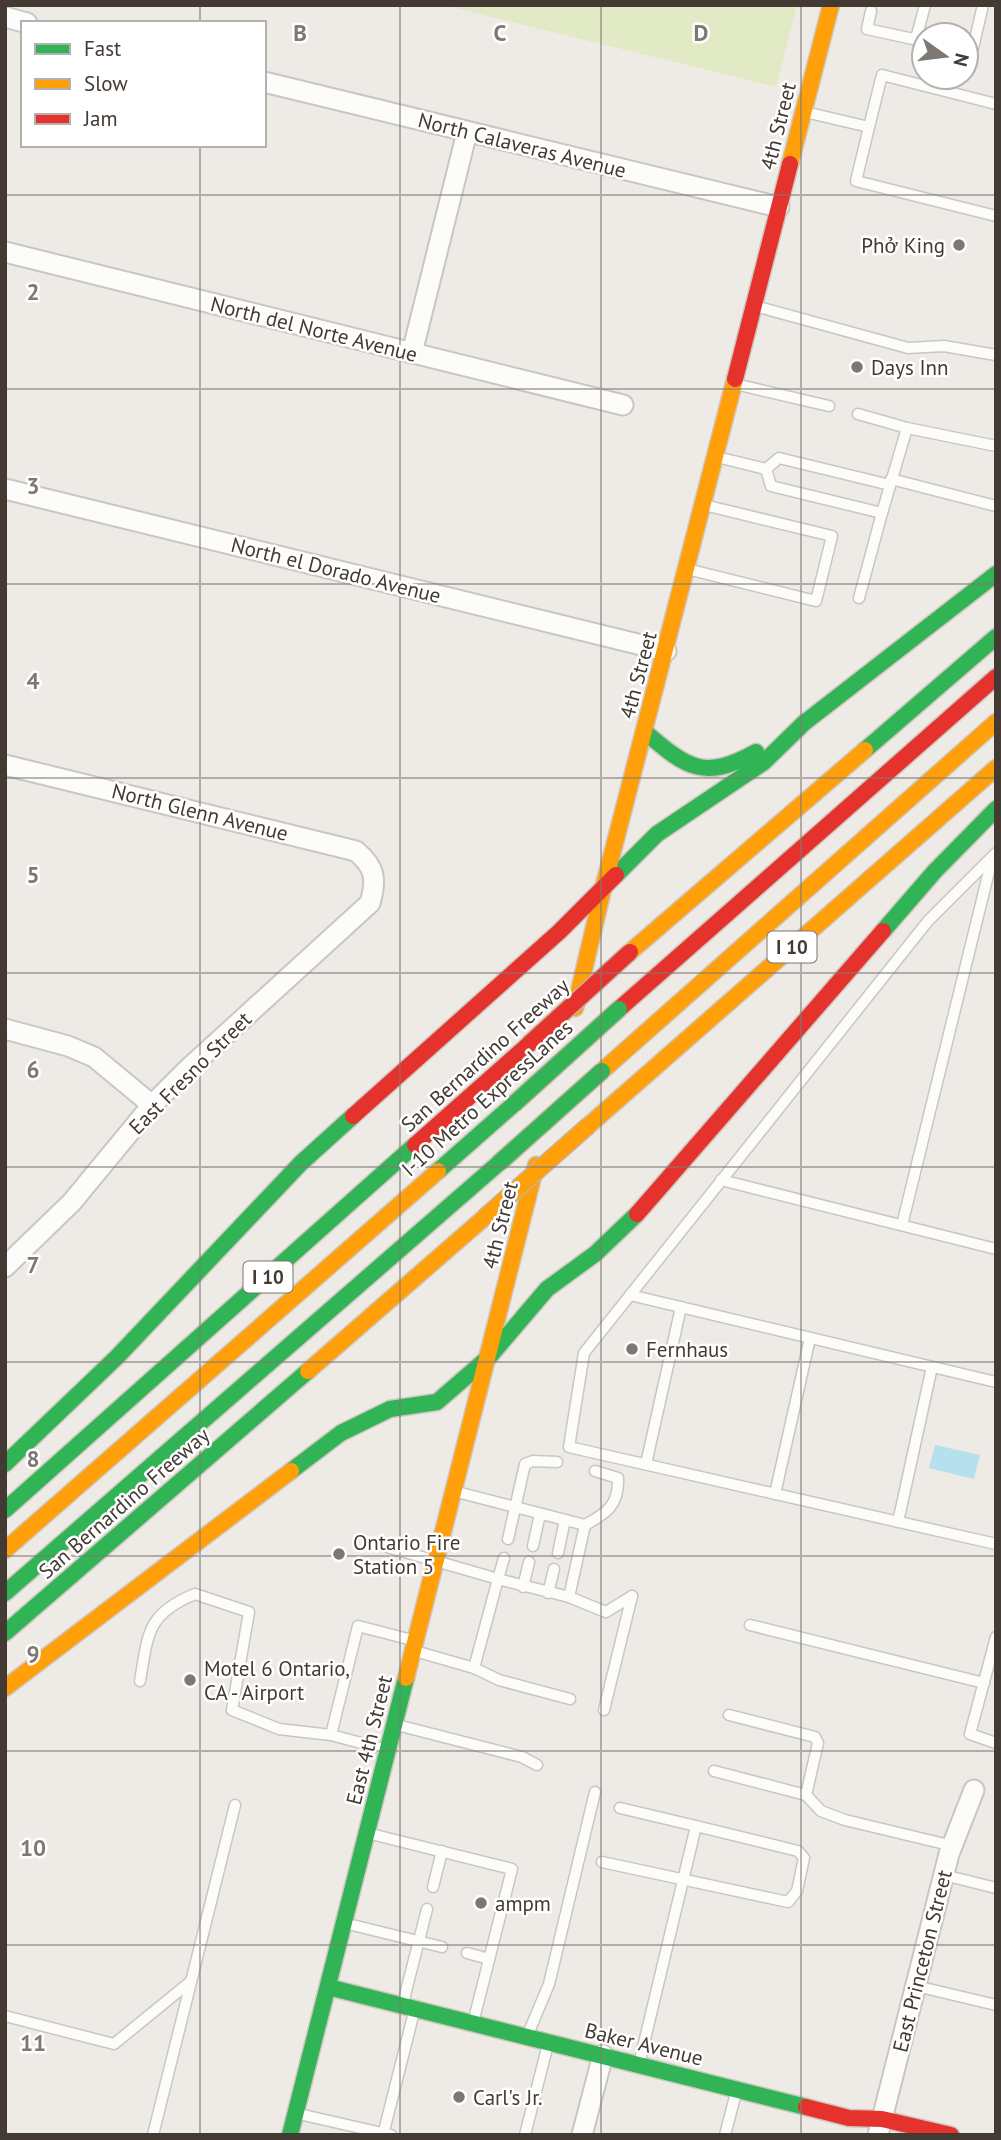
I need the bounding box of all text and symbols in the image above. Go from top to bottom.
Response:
text: B [293,18,307,47]
text: C [494,18,507,47]
text: D [694,18,708,47]
legend [21,21,266,147]
north arrow [910,21,980,91]
text: Fast [84,35,121,62]
text: N [948,51,975,69]
text: Slow [84,70,128,97]
street label: 4th Street [754,79,802,173]
text: Jam [83,105,118,132]
street label: North Calaveras Avenue [415,106,629,184]
place label: Phở King [861,232,945,259]
marker: Phở King [951,237,967,253]
text: 2 [26,277,40,306]
street label: North del Norte Avenue [208,290,420,368]
place label: Days Inn [871,354,948,381]
marker: Days Inn [849,359,865,375]
text: 3 [26,471,40,500]
street label: North el Dorado Avenue [228,531,444,609]
street label: 4th Street [613,628,663,722]
text: 4 [26,666,40,695]
street label: North Glenn Avenue [109,777,291,847]
text: 5 [26,860,40,889]
road number: I 10 [768,931,816,962]
street label: San Bernardino Freeway [395,972,575,1138]
street label: East Fresno Street [123,1006,257,1140]
street label: I-10 Metro ExpressLanes [396,1014,578,1182]
text: 6 [26,1055,40,1084]
street label: 4th Street [476,1178,524,1272]
text: 7 [26,1250,40,1279]
road number: I 10 [244,1261,292,1292]
place label: Fernhaus [646,1336,728,1363]
marker: Fernhaus [624,1341,640,1357]
street label: San Bernardino Freeway [33,1421,215,1585]
text: 8 [26,1444,40,1473]
place label: Ontario Fire Station 5 [353,1529,460,1580]
marker: Ontario Fire Station 5 [331,1546,347,1562]
text: 9 [26,1639,40,1668]
place label: Motel 6 Ontario, CA - Airport [204,1655,350,1706]
marker: Motel 6 Ontario, CA - Airport [182,1672,198,1688]
street label: East 4th Street [340,1672,398,1808]
text: 10 [20,1833,46,1862]
street label: East Princeton Street [886,1867,958,2055]
place label: ampm [495,1890,551,1917]
marker: ampm [473,1895,489,1911]
street label: Baker Avenue [582,2016,706,2072]
text: 11 [20,2028,46,2057]
place label: Carl's Jr. [473,2084,543,2111]
marker: Carl's Jr. [451,2089,467,2105]

